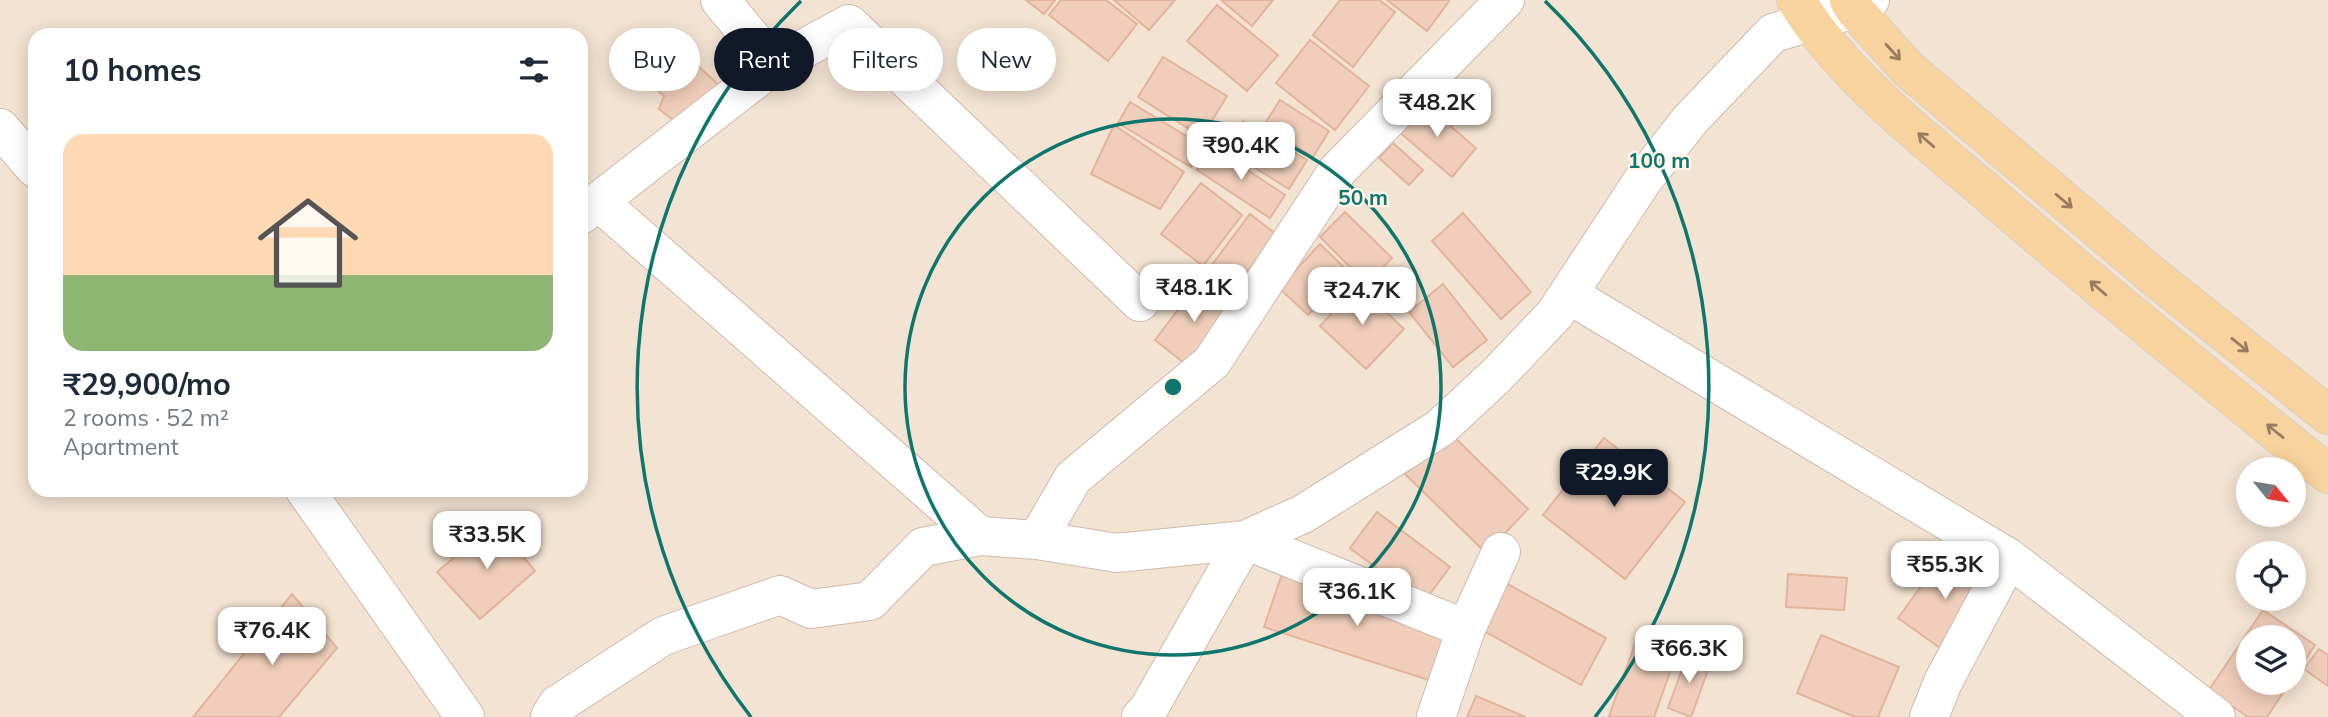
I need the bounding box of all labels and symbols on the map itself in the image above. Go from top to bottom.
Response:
one-way arrow [1885,43,1901,61]
pin: ₹48.2K [1380,80,1494,139]
pin: ₹90.4K [1184,122,1298,182]
one-way arrow [1917,132,1935,148]
text: 100 m [1628,147,1690,173]
text: 50 m [1338,184,1388,210]
one-way arrow [2055,193,2073,209]
pin: ₹48.1K [1137,264,1251,324]
pin: ₹24.7K [1305,268,1419,327]
one-way arrow [2090,280,2108,296]
one-way arrow [2231,338,2249,353]
centre of rings [1161,375,1185,399]
one-way arrow [2266,424,2284,439]
pin: ₹29.9K [1557,449,1671,509]
north arrow [2236,457,2306,527]
pin: ₹33.5K [430,512,544,571]
pin: ₹55.3K [1888,542,2002,601]
pin: ₹36.1K [1300,568,1414,628]
pin: ₹76.4K [215,608,329,667]
pin: ₹66.3K [1632,626,1746,685]

